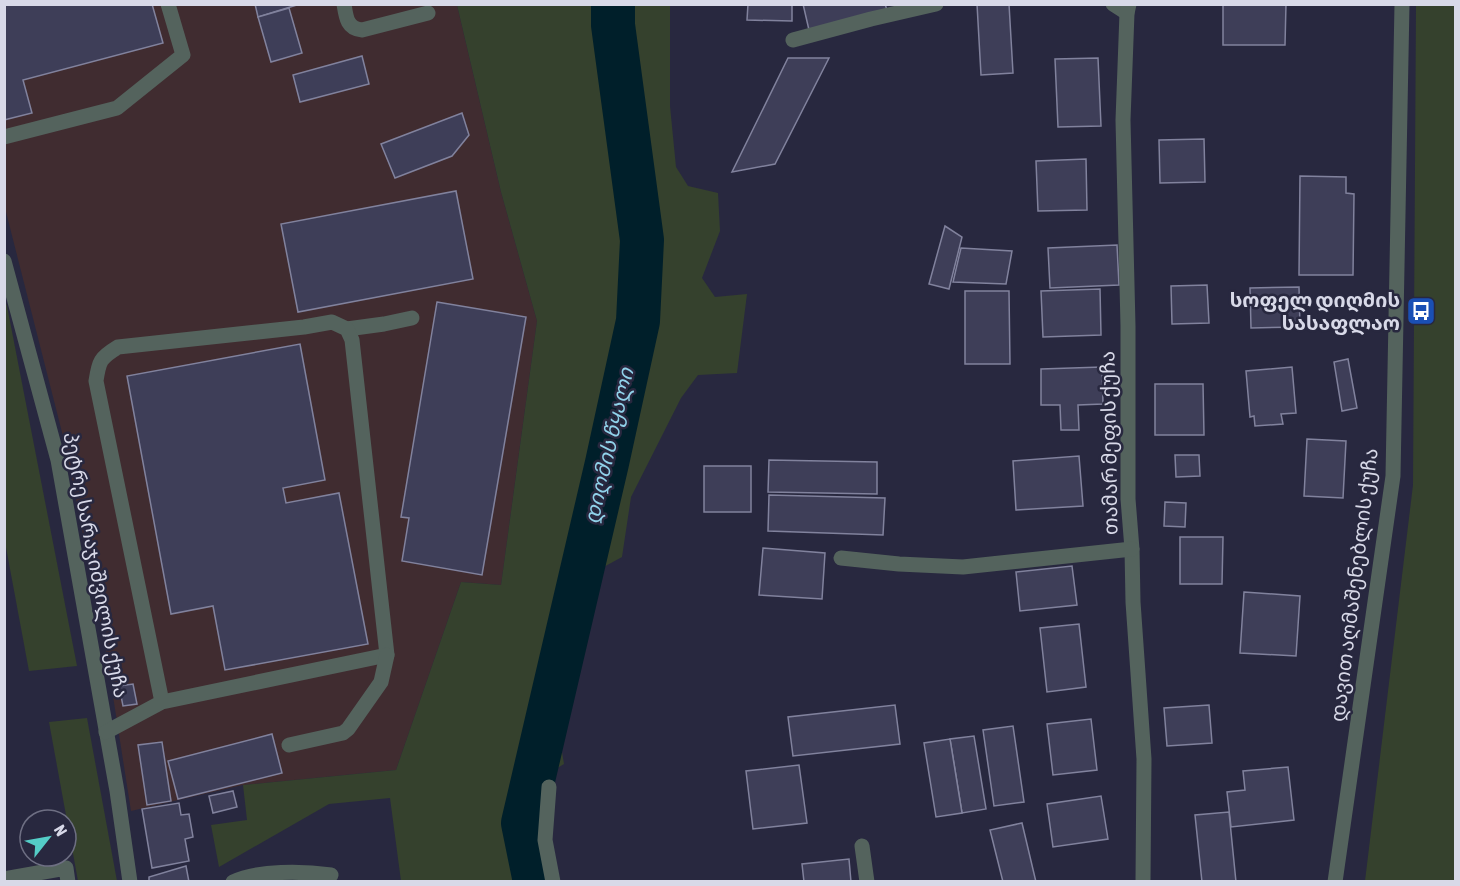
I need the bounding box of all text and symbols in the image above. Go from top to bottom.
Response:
place label: სოფელ დიღმის სასაფლაო [1230,288,1400,335]
bus stop icon: სოფელ დიღმის სასაფლაო [1405,295,1437,327]
street label: თამარ მეფის ქუჩა [1095,351,1123,535]
water label: დიღმის წყალი [578,364,640,527]
street label: პეტრე სარაჯიშვილის ქუჩა [57,430,134,700]
street label: დავით აღმაშენებლის ქუჩა [1325,447,1384,723]
north arrow [18,808,78,868]
text: N [51,822,71,839]

